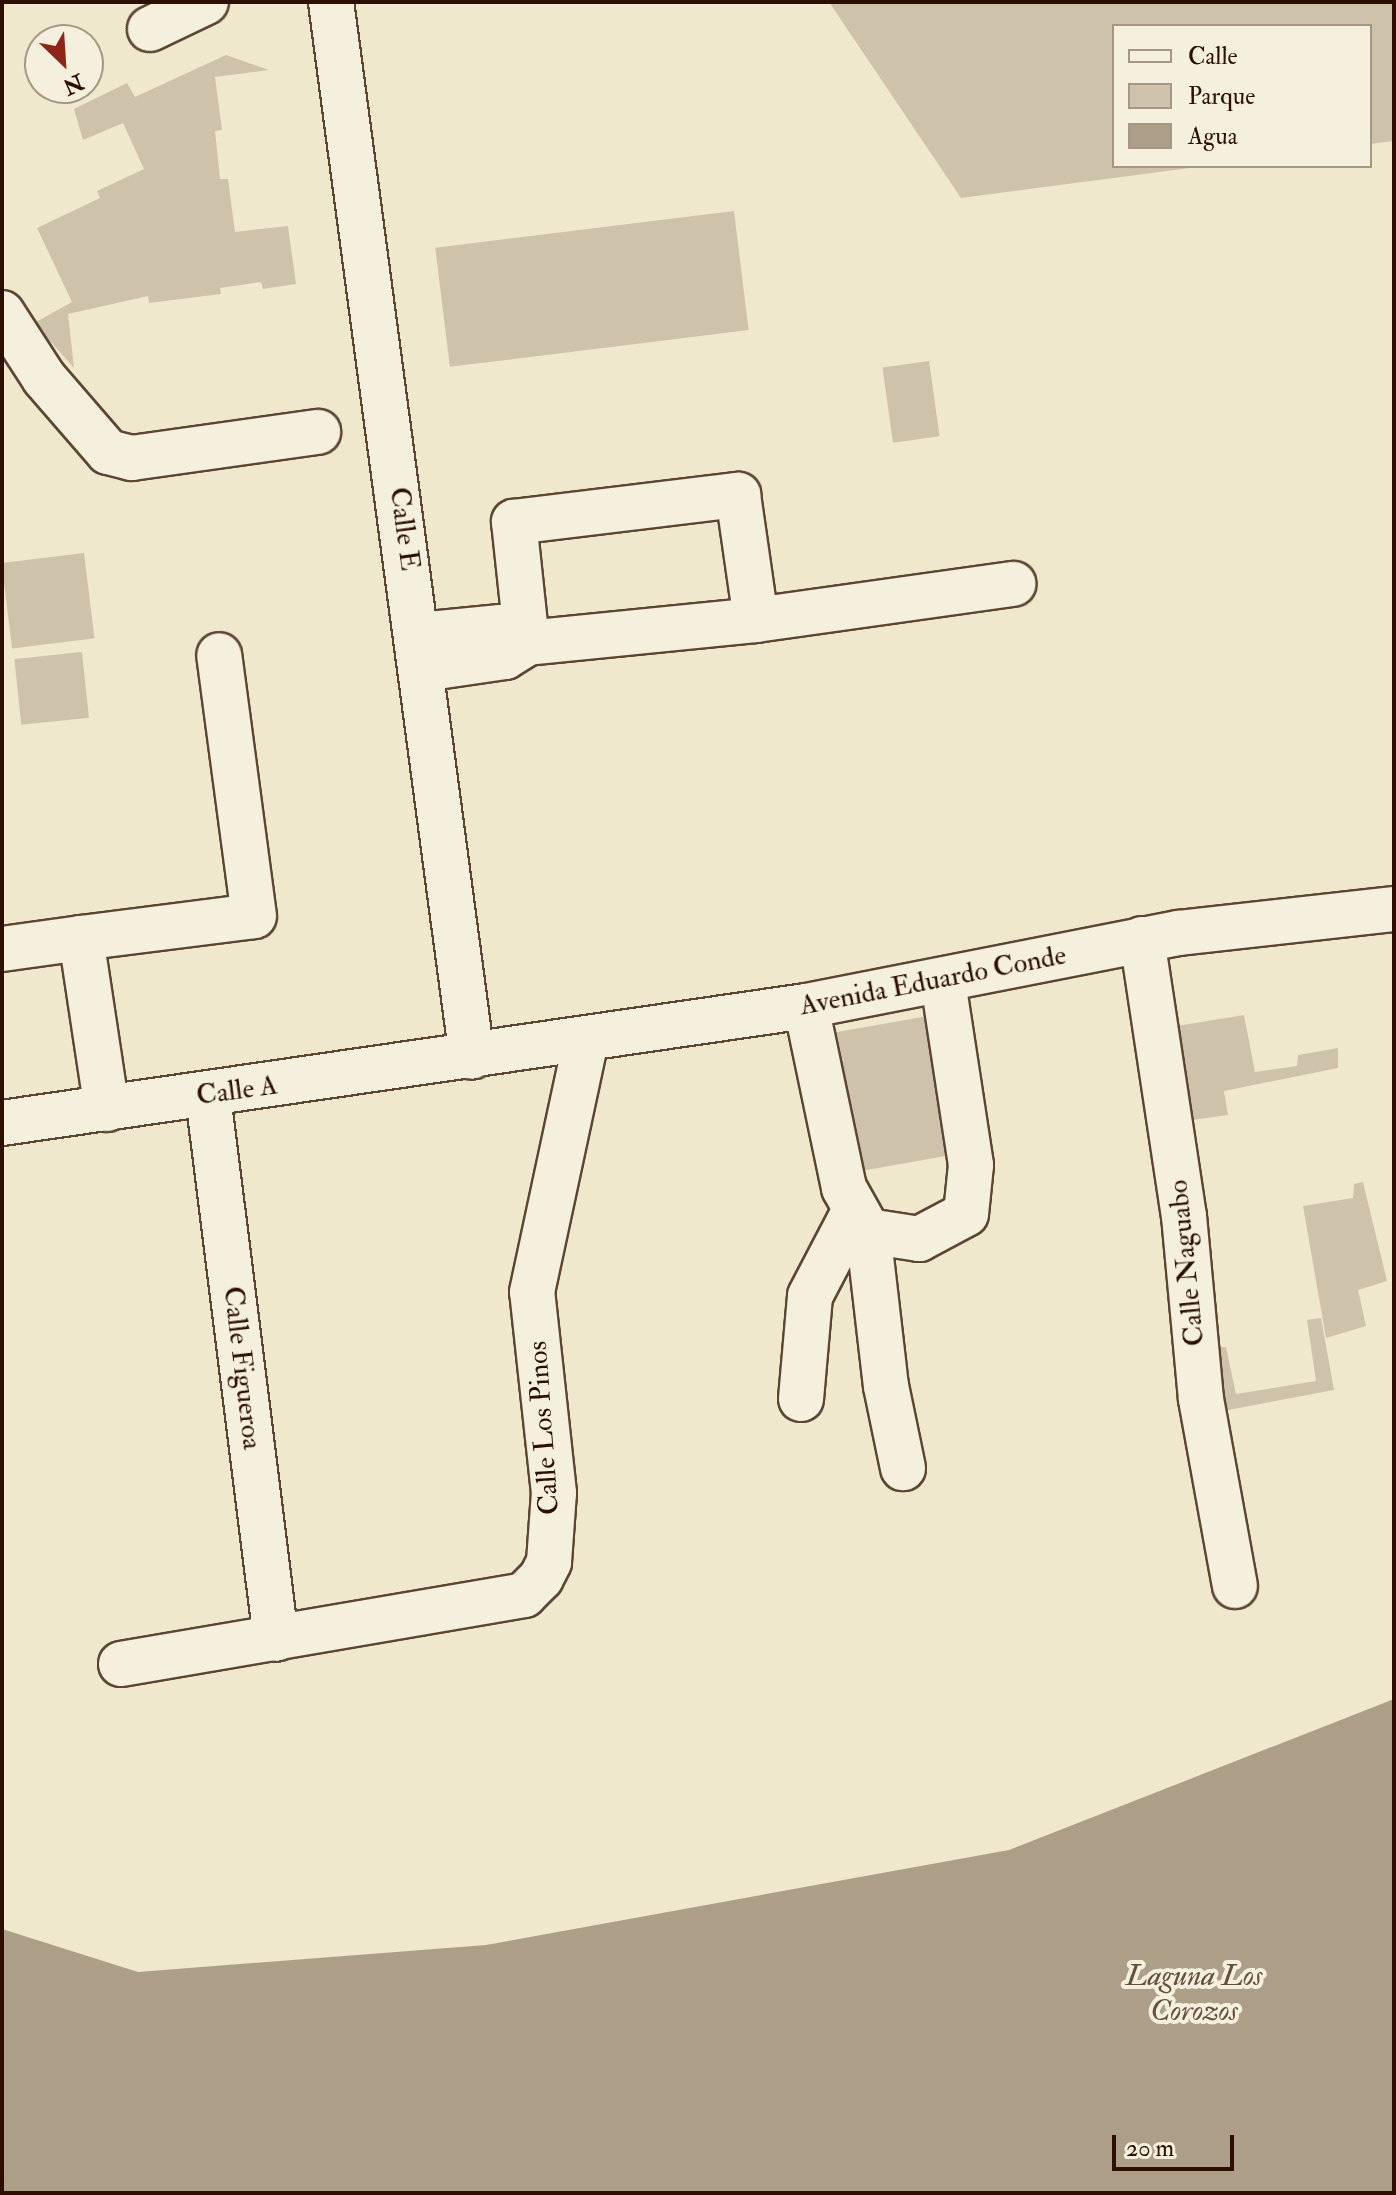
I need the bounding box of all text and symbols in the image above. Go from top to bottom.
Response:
north arrow [24,24,104,104]
legend [1112,24,1372,168]
text: Calle [1188,41,1238,72]
text: N [58,67,88,101]
text: Parque [1188,81,1255,112]
text: Agua [1188,121,1238,152]
street label: Calle E [382,485,426,573]
street label: Avenida Eduardo Conde [797,939,1069,1023]
street label: Calle A [194,1069,280,1113]
street label: Calle Naguabo [1162,1178,1212,1348]
street label: Calle Figueroa [215,1285,269,1451]
street label: Calle Los Pinos [521,1340,567,1516]
water label: Laguna Los Corozos [1126,1958,1262,2028]
scale bar [1116,2119,1238,2169]
text: 20 m [1126,2133,1174,2164]

